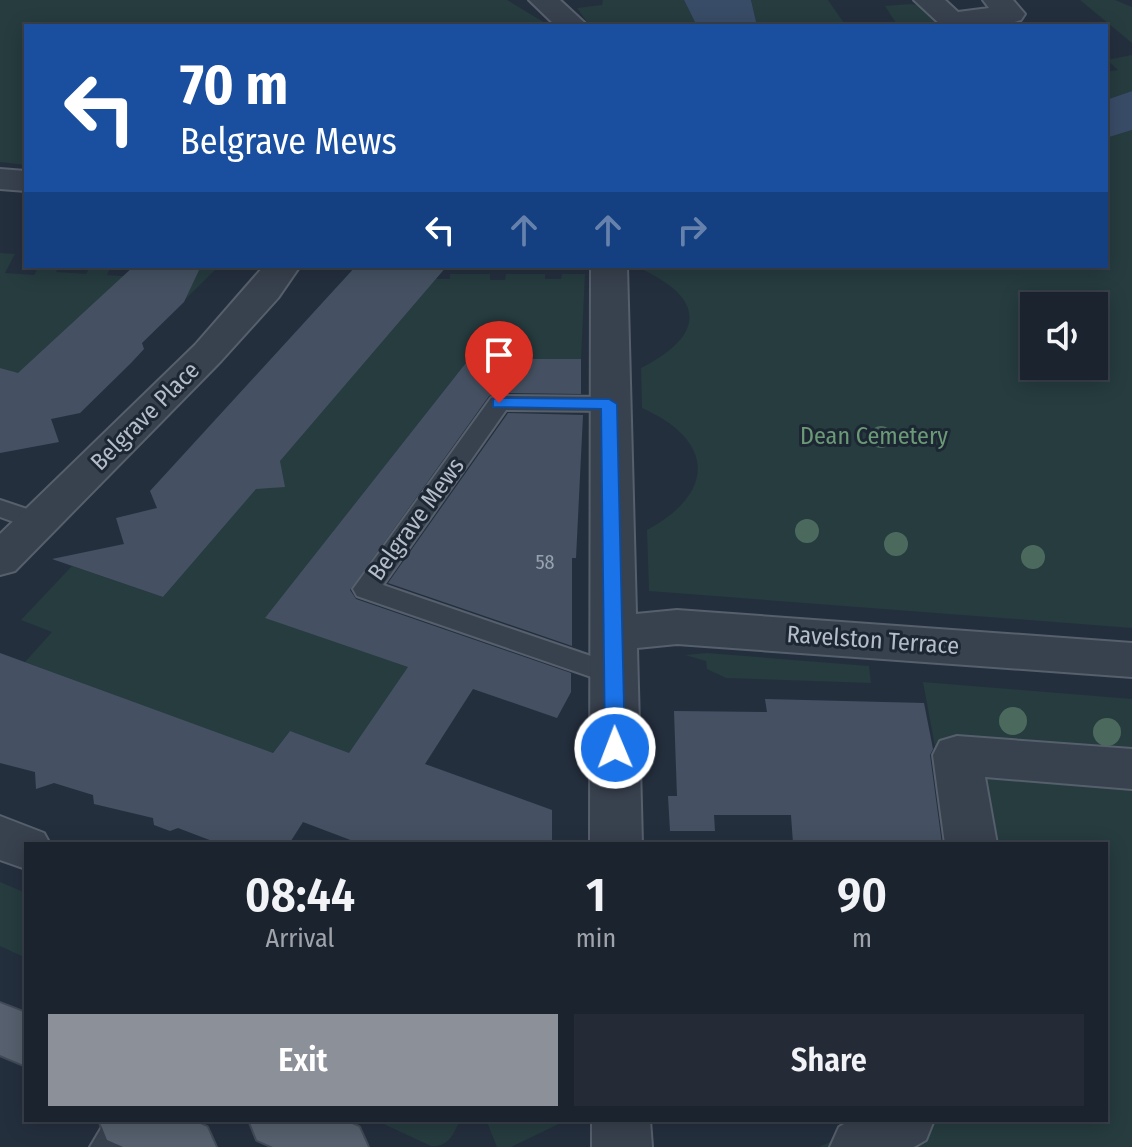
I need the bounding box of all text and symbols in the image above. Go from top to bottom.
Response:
text: 70 m [180,52,288,119]
icon: left [48,56,152,160]
text: Belgrave Mews [180,120,397,164]
icon: left [418,208,462,252]
icon: ahead [502,208,546,252]
icon: ahead [586,208,630,252]
icon: right [670,208,714,252]
map controls [1020,292,1108,380]
button: sound [1020,292,1108,380]
pin [465,321,533,403]
icon: arrive [477,333,521,377]
street label: Belgrave Place [85,356,205,476]
park label: Dean Cemetery [800,422,948,450]
street label: Belgrave Mews [362,452,470,586]
house number: 58 [535,550,555,574]
street label: Ravelston Terrace [786,620,960,660]
position arrow [573,706,657,790]
text: 08:44 [245,866,355,924]
text: 1 [586,866,606,924]
text: 90 [837,866,887,924]
text: Arrival [265,923,334,954]
text: min [576,923,616,954]
text: m [852,923,872,954]
button: Exit [48,1014,558,1106]
button: Share [574,1014,1084,1106]

